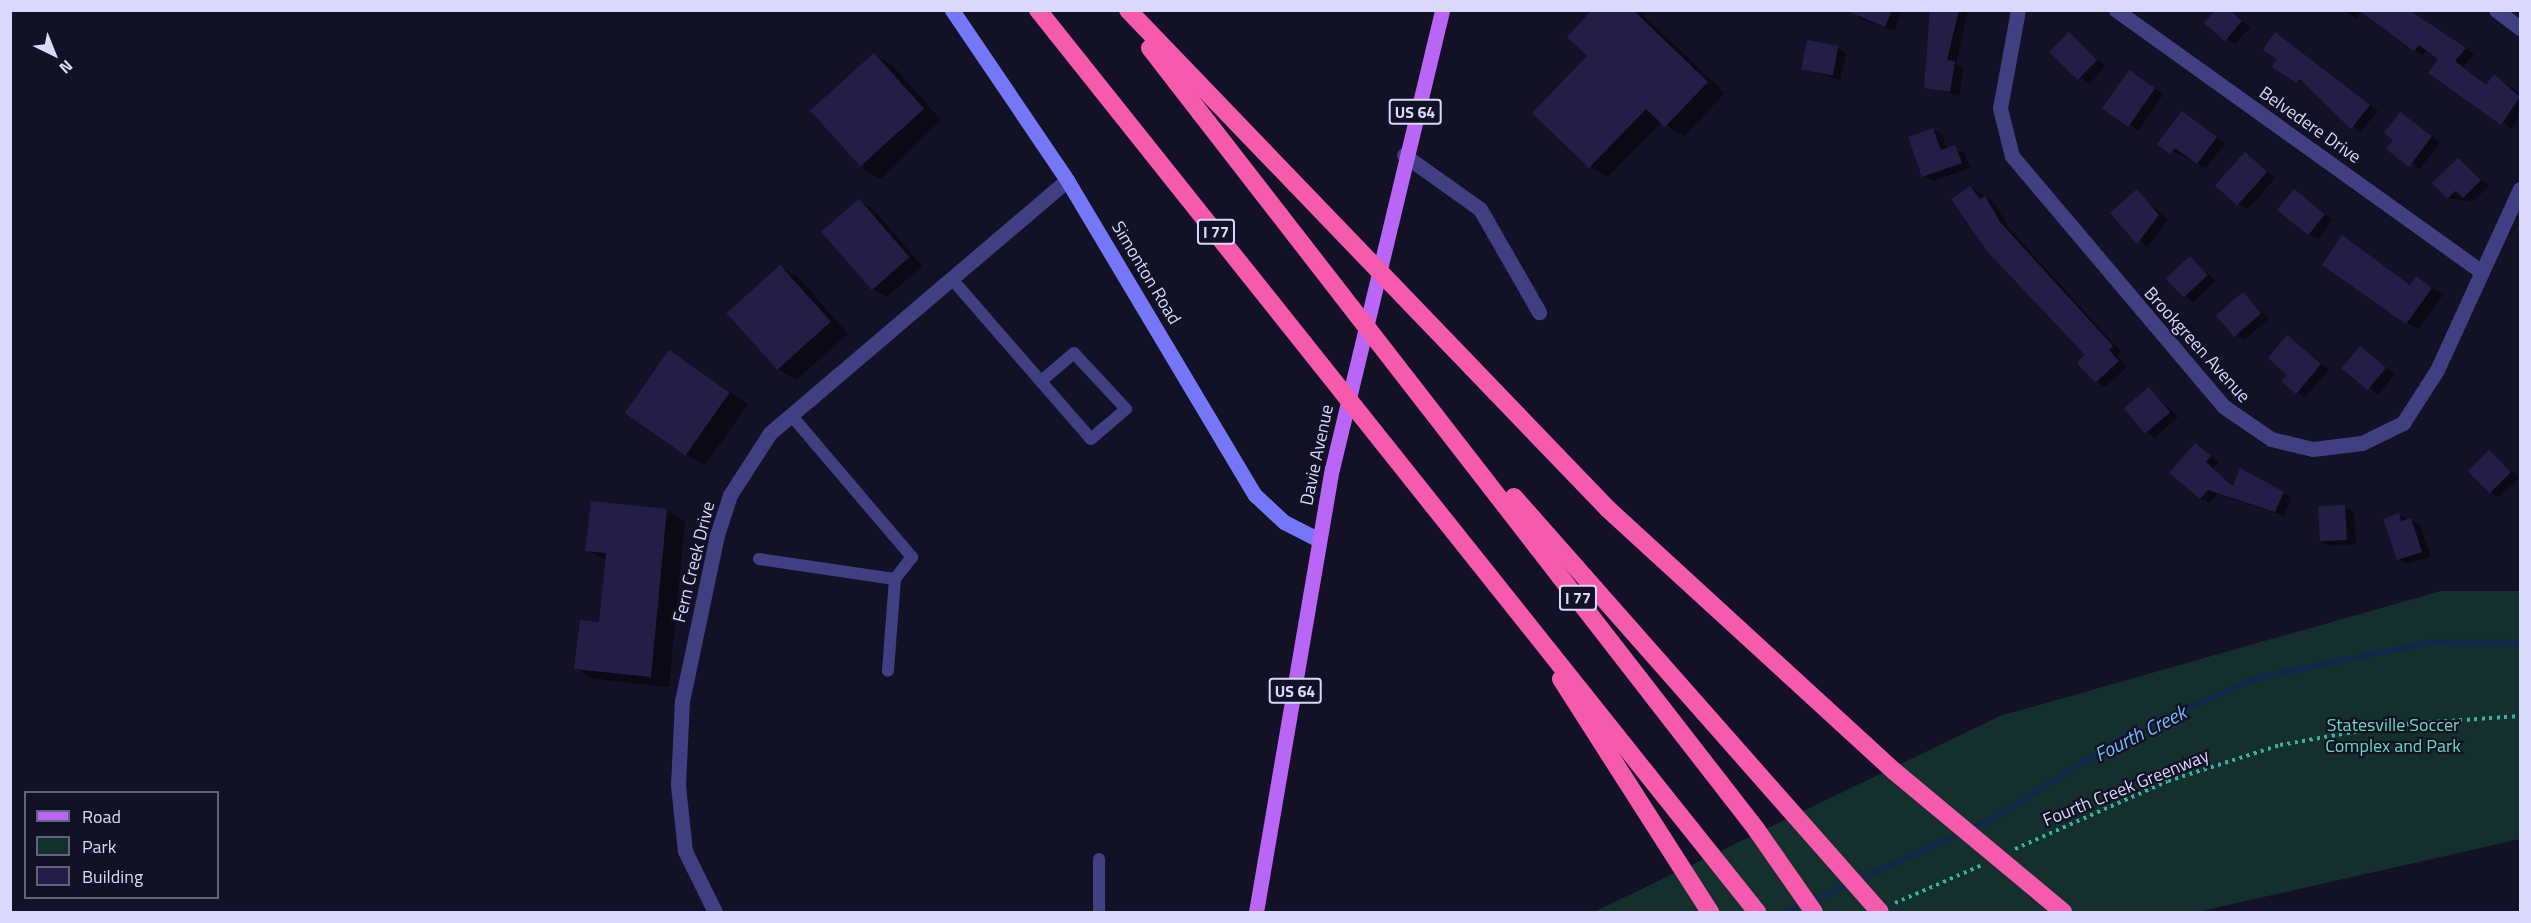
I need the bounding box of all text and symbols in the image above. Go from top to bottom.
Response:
north arrow [24,24,84,84]
text: N [54,55,79,80]
street label: Belvedere Drive [2255,82,2365,168]
road number: US 64 [1388,99,1442,125]
street label: Simonton Road [1107,218,1185,328]
road number: I 77 [1196,219,1236,245]
street label: Brookgreen Avenue [2139,283,2255,407]
street label: Davie Avenue [1296,403,1338,507]
street label: Fern Creek Drive [669,499,719,625]
road number: I 77 [1558,585,1598,611]
road number: US 64 [1268,678,1322,704]
water label: Fourth Creek [2090,700,2190,766]
park label: Statesville Soccer Complex and Park [2325,715,2461,758]
street label: Fourth Creek Greenway [2040,745,2212,831]
legend [24,791,219,899]
text: Road [82,803,121,830]
text: Park [82,833,116,860]
text: Building [82,863,143,890]

